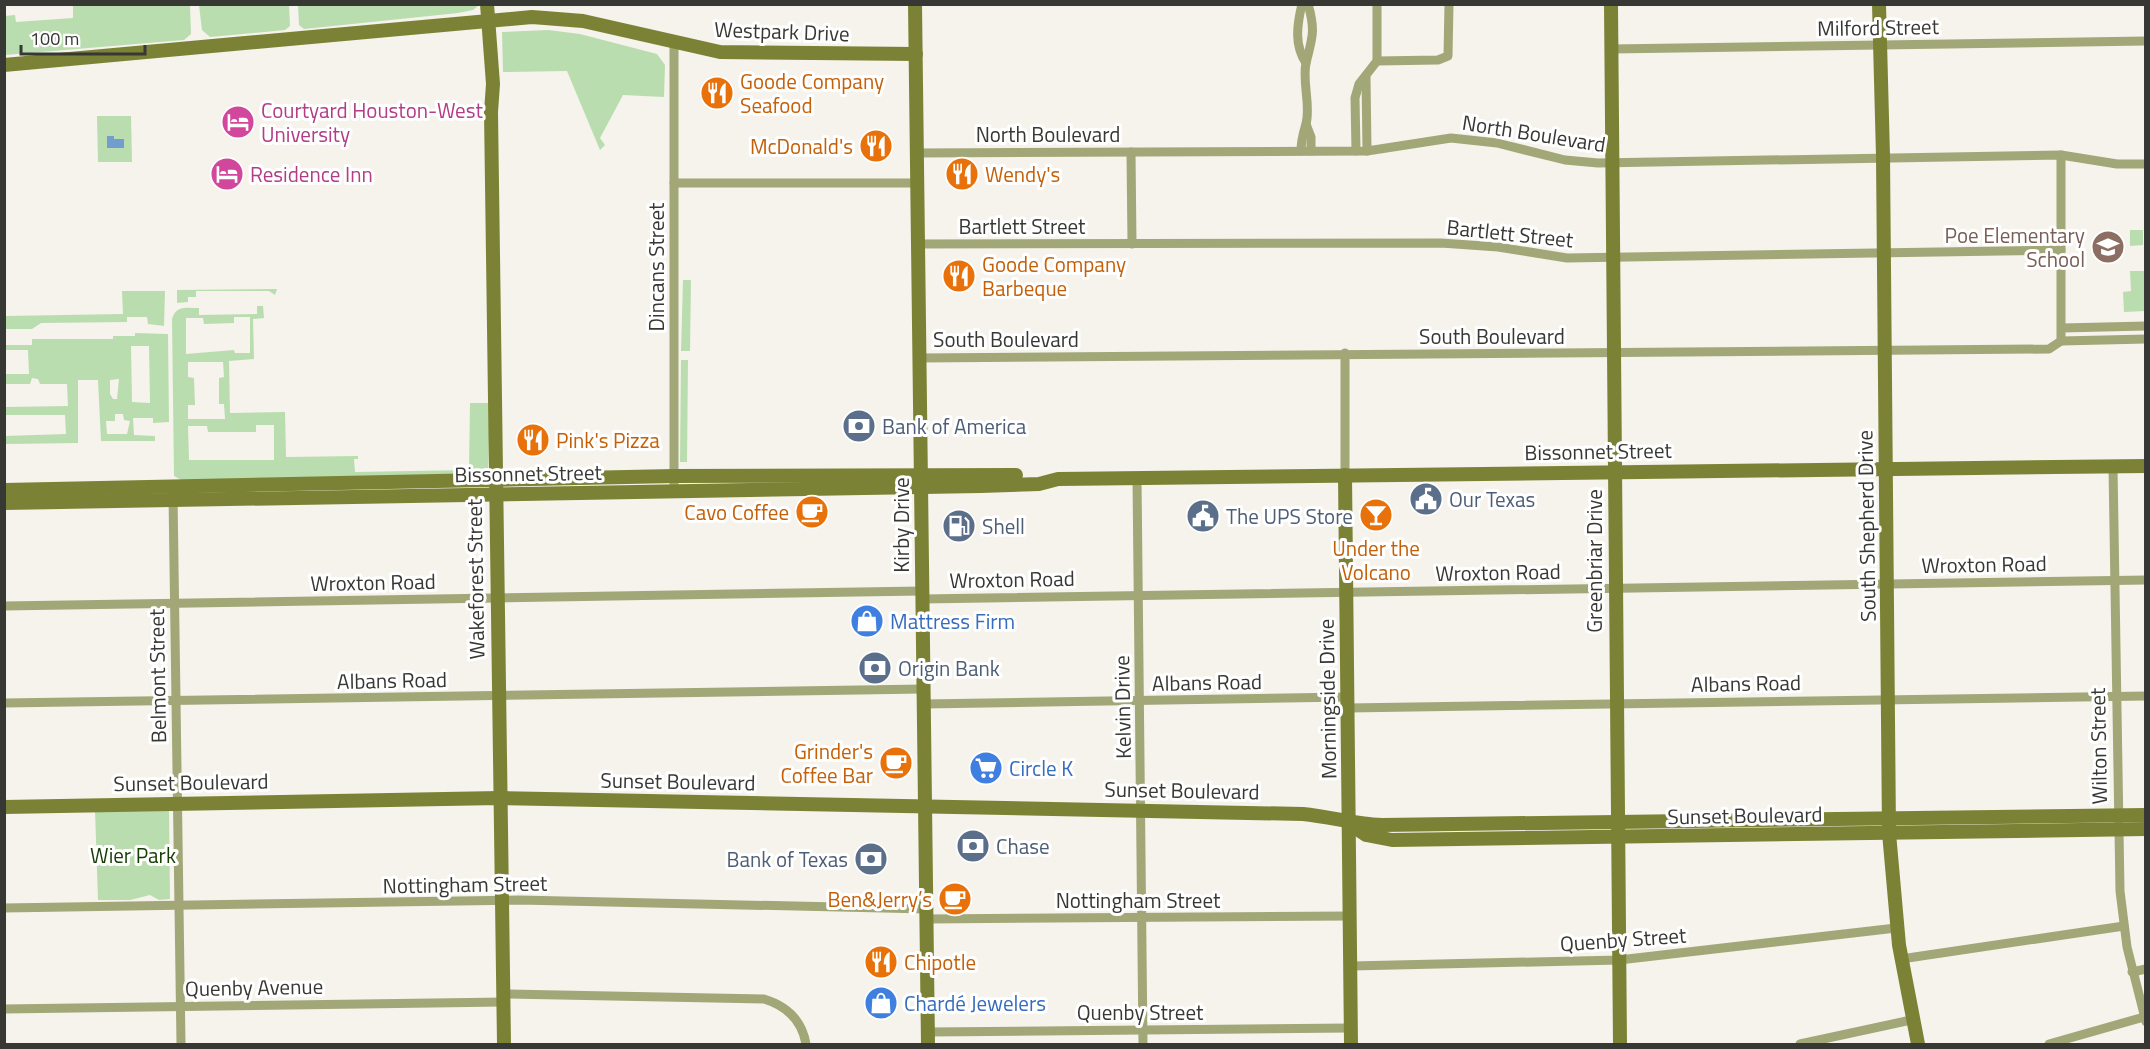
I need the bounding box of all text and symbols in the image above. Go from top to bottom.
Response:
street label: Milford Street [1817,10,1940,44]
street label: Westpark Drive [714,13,850,49]
scale bar [21,18,146,56]
text: 100 m [30,25,79,52]
place label: Goode Company Seafood [740,65,884,121]
restaurant icon: Goode Company Seafood [699,75,735,111]
place label: Courtyard Houston-West University [261,94,483,150]
hotel icon: Courtyard Houston-West University [220,104,256,140]
street label: North Boulevard [1460,106,1608,160]
street label: North Boulevard [976,118,1120,150]
restaurant icon: McDonald's [858,128,894,164]
place label: McDonald's [750,130,853,162]
hotel icon: Residence Inn [209,156,245,192]
restaurant icon: Wendy's [944,156,980,192]
place label: Residence Inn [250,158,373,190]
place label: Wendy's [985,158,1060,190]
street label: Dincans Street [640,202,672,331]
street label: Bartlett Street [959,210,1086,242]
street label: Bartlett Street [1445,210,1575,256]
place label: Poe Elementary School [1945,219,2085,275]
school or university icon: Poe Elementary School [2090,229,2126,265]
place label: Goode Company Barbeque [982,248,1126,304]
restaurant icon: Goode Company Barbeque [941,258,977,294]
street label: South Boulevard [1419,320,1565,352]
street label: South Boulevard [933,323,1079,355]
bank icon: Bank of America [841,408,877,444]
place label: Bank of America [882,410,1027,442]
restaurant icon: Pink's Pizza [515,422,551,458]
place label: Pink's Pizza [556,424,660,456]
street label: South Shepherd Drive [1848,430,1884,622]
street label: Bissonnet Street [1524,434,1673,468]
street label: Bissonnet Street [454,456,603,490]
street label: Kirby Drive [885,477,917,573]
public building icon: Our Texas [1408,481,1444,517]
place label: Our Texas [1449,483,1535,515]
street label: Greenbriar Drive [1578,489,1610,633]
cafe icon: Cavo Coffee [794,494,830,530]
place label: Cavo Coffee [684,496,789,528]
bar icon: Under the Volcano [1358,497,1394,533]
street label: Wakeforest Street [458,498,492,660]
public building icon: The UPS Store [1185,498,1221,534]
place label: The UPS Store [1226,500,1353,532]
fuel station icon: Shell [941,508,977,544]
place label: Shell [982,510,1025,542]
place label: Under the Volcano [1332,532,1420,588]
street label: Wroxton Road [1921,547,2047,581]
street label: Wroxton Road [1435,555,1561,589]
street label: Wroxton Road [949,562,1075,596]
street label: Wroxton Road [310,565,436,599]
shop icon: Mattress Firm [849,603,885,639]
place label: Mattress Firm [890,605,1015,637]
street label: Belmont Street [140,608,174,743]
street label: Morningside Drive [1310,618,1344,780]
bank icon: Origin Bank [857,650,893,686]
place label: Origin Bank [898,652,1000,684]
street label: Kelvin Drive [1105,655,1139,759]
street label: Albans Road [337,663,447,697]
street label: Albans Road [1152,665,1262,699]
street label: Albans Road [1691,666,1801,700]
street label: Wilton Street [2081,687,2115,805]
place label: Grinder's Coffee Bar [780,735,873,791]
cafe icon: Grinder's Coffee Bar [878,745,914,781]
supermarket icon: Circle K [968,750,1004,786]
place label: Circle K [1009,752,1073,784]
street label: Sunset Boulevard [600,764,756,798]
street label: Sunset Boulevard [113,765,269,799]
street label: Sunset Boulevard [1104,773,1260,807]
street label: Sunset Boulevard [1667,798,1823,832]
bank icon: Chase [955,828,991,864]
place label: Chase [996,830,1050,862]
park label: Wier Park [90,839,176,871]
bank icon: Bank of Texas [853,841,889,877]
place label: Bank of Texas [727,843,848,875]
street label: Nottingham Street [382,867,548,901]
cafe icon: Ben&Jerry’s [937,881,973,917]
place label: Ben&Jerry’s [828,883,932,915]
street label: Nottingham Street [1056,884,1221,916]
street label: Quenby Street [1559,919,1688,959]
restaurant icon: Chipotle [863,944,899,980]
place label: Chipotle [904,946,976,978]
street label: Quenby Avenue [185,970,323,1004]
shop icon: Chardé Jewelers [863,985,899,1021]
place label: Chardé Jewelers [904,987,1046,1019]
street label: Quenby Street [1077,996,1204,1028]

